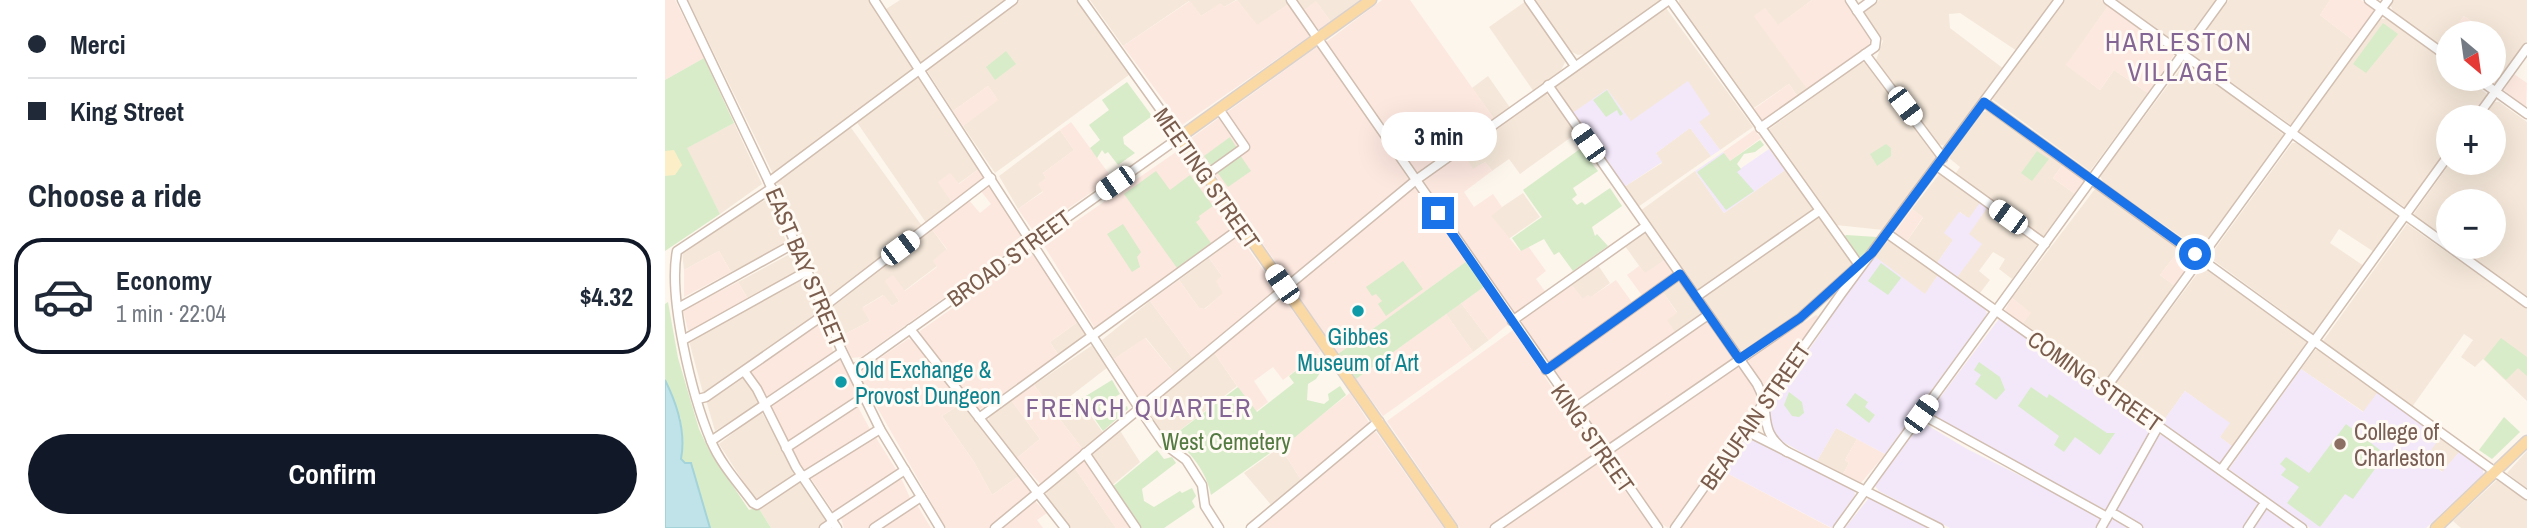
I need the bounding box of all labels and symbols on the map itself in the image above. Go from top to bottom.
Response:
north arrow [2436,21,2506,91]
district label: HARLESTON VILLAGE [2105,24,2253,89]
car [1884,83,1927,129]
street label: MEETING STREET [1147,101,1267,255]
callout: 3 min [1380,111,1496,160]
car [1568,120,1609,166]
car [1092,162,1139,204]
street label: EAST BAY STREET [759,183,854,352]
car [1985,196,2032,238]
route end [1422,197,1454,229]
street label: BROAD STREET [941,202,1078,314]
car [877,227,924,269]
route start [2179,238,2211,270]
car [1262,261,1303,307]
marker: Gibbes Museum of Art [1350,303,1366,319]
place label: Gibbes Museum of Art [1297,321,1419,378]
street label: COMING STREET [2022,323,2169,439]
street label: BEAUFAIN STREET [1693,336,1818,496]
place label: Old Exchange & Provost Dungeon [855,354,1001,411]
marker: Old Exchange & Provost Dungeon [833,374,849,390]
street label: KING STREET [1544,378,1642,499]
district label: FRENCH QUARTER [1026,390,1252,425]
car [1901,391,1942,437]
place label: College of Charleston [2354,416,2445,473]
park label: West Cemetery [1161,426,1291,457]
marker: College of Charleston [2332,436,2348,452]

